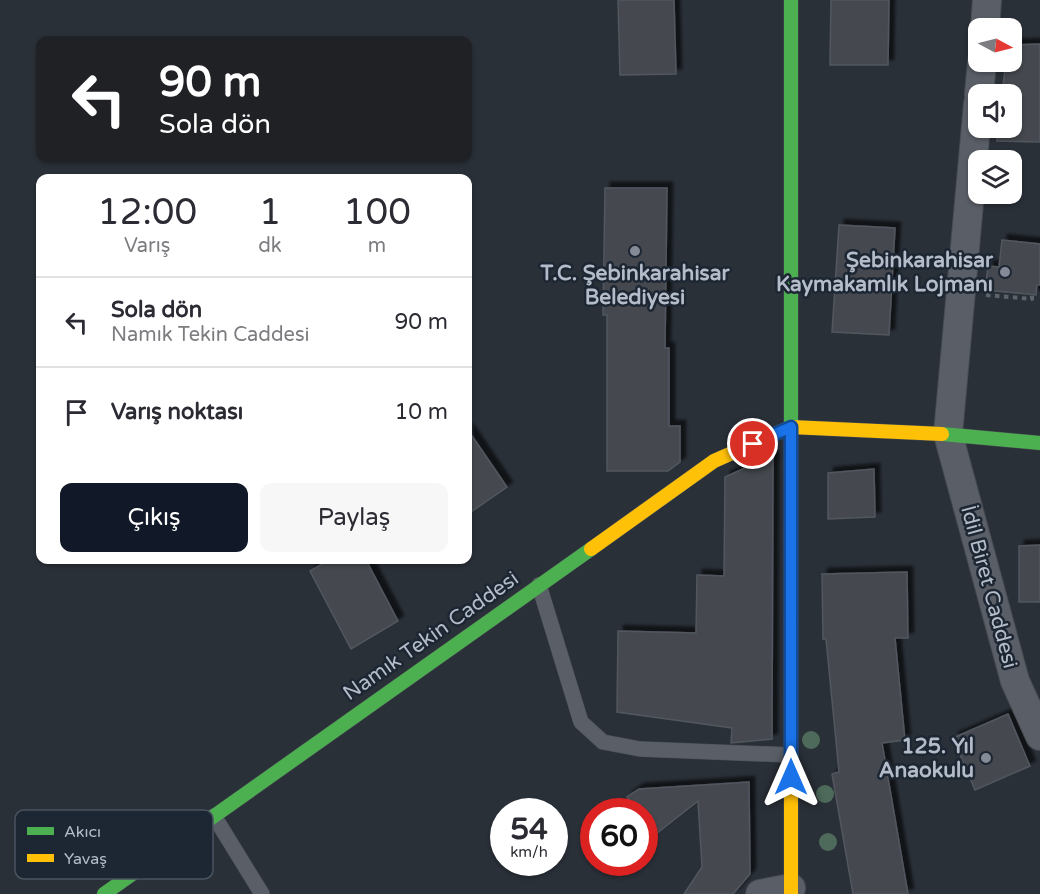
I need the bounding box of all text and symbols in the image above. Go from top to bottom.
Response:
north arrow [968,18,1022,72]
map controls [968,18,1022,204]
text: 90 m [159,57,261,108]
icon: left [60,60,138,138]
button: sound [968,84,1022,138]
text: Sola dön [159,108,271,141]
button: layers [968,150,1022,204]
text: 12:00 [97,191,197,234]
text: 1 [259,191,281,234]
text: 100 [343,191,411,234]
text: Varış [124,234,170,258]
text: dk [258,234,282,258]
text: m [368,234,386,258]
marker: T.C. Şebinkarahisar Belediyesi [628,244,642,258]
place label: Şebinkarahisar Kaymakamlık Lojmanı [776,248,994,297]
place label: T.C. Şebinkarahisar Belediyesi [539,261,731,310]
marker: Şebinkarahisar Kaymakamlık Lojmanı [998,265,1012,279]
text: Sola dön [111,297,202,323]
icon: left [60,306,93,339]
text: 90 m [394,309,448,335]
text: Namık Tekin Caddesi [111,323,310,347]
icon: arrive [60,396,93,429]
text: Varış noktası [111,399,243,425]
text: 10 m [394,399,448,425]
pin [727,418,778,469]
icon: arrive [736,427,769,460]
button: Çıkış [60,483,248,552]
button: Paylaş [260,483,448,552]
street label: İdil Biret Caddesi [955,503,1023,671]
street label: Namık Tekin Caddesi [338,566,524,706]
place label: 125. Yıl Anaokulu [879,734,974,783]
position arrow [759,745,823,809]
marker: 125. Yıl Anaokulu [979,751,993,765]
speed limit sign: 60 [580,798,658,876]
legend [15,810,213,879]
text: 54 [510,811,548,848]
text: Akıcı [64,822,101,842]
text: km/h [510,843,548,861]
text: Yavaş [64,849,107,869]

